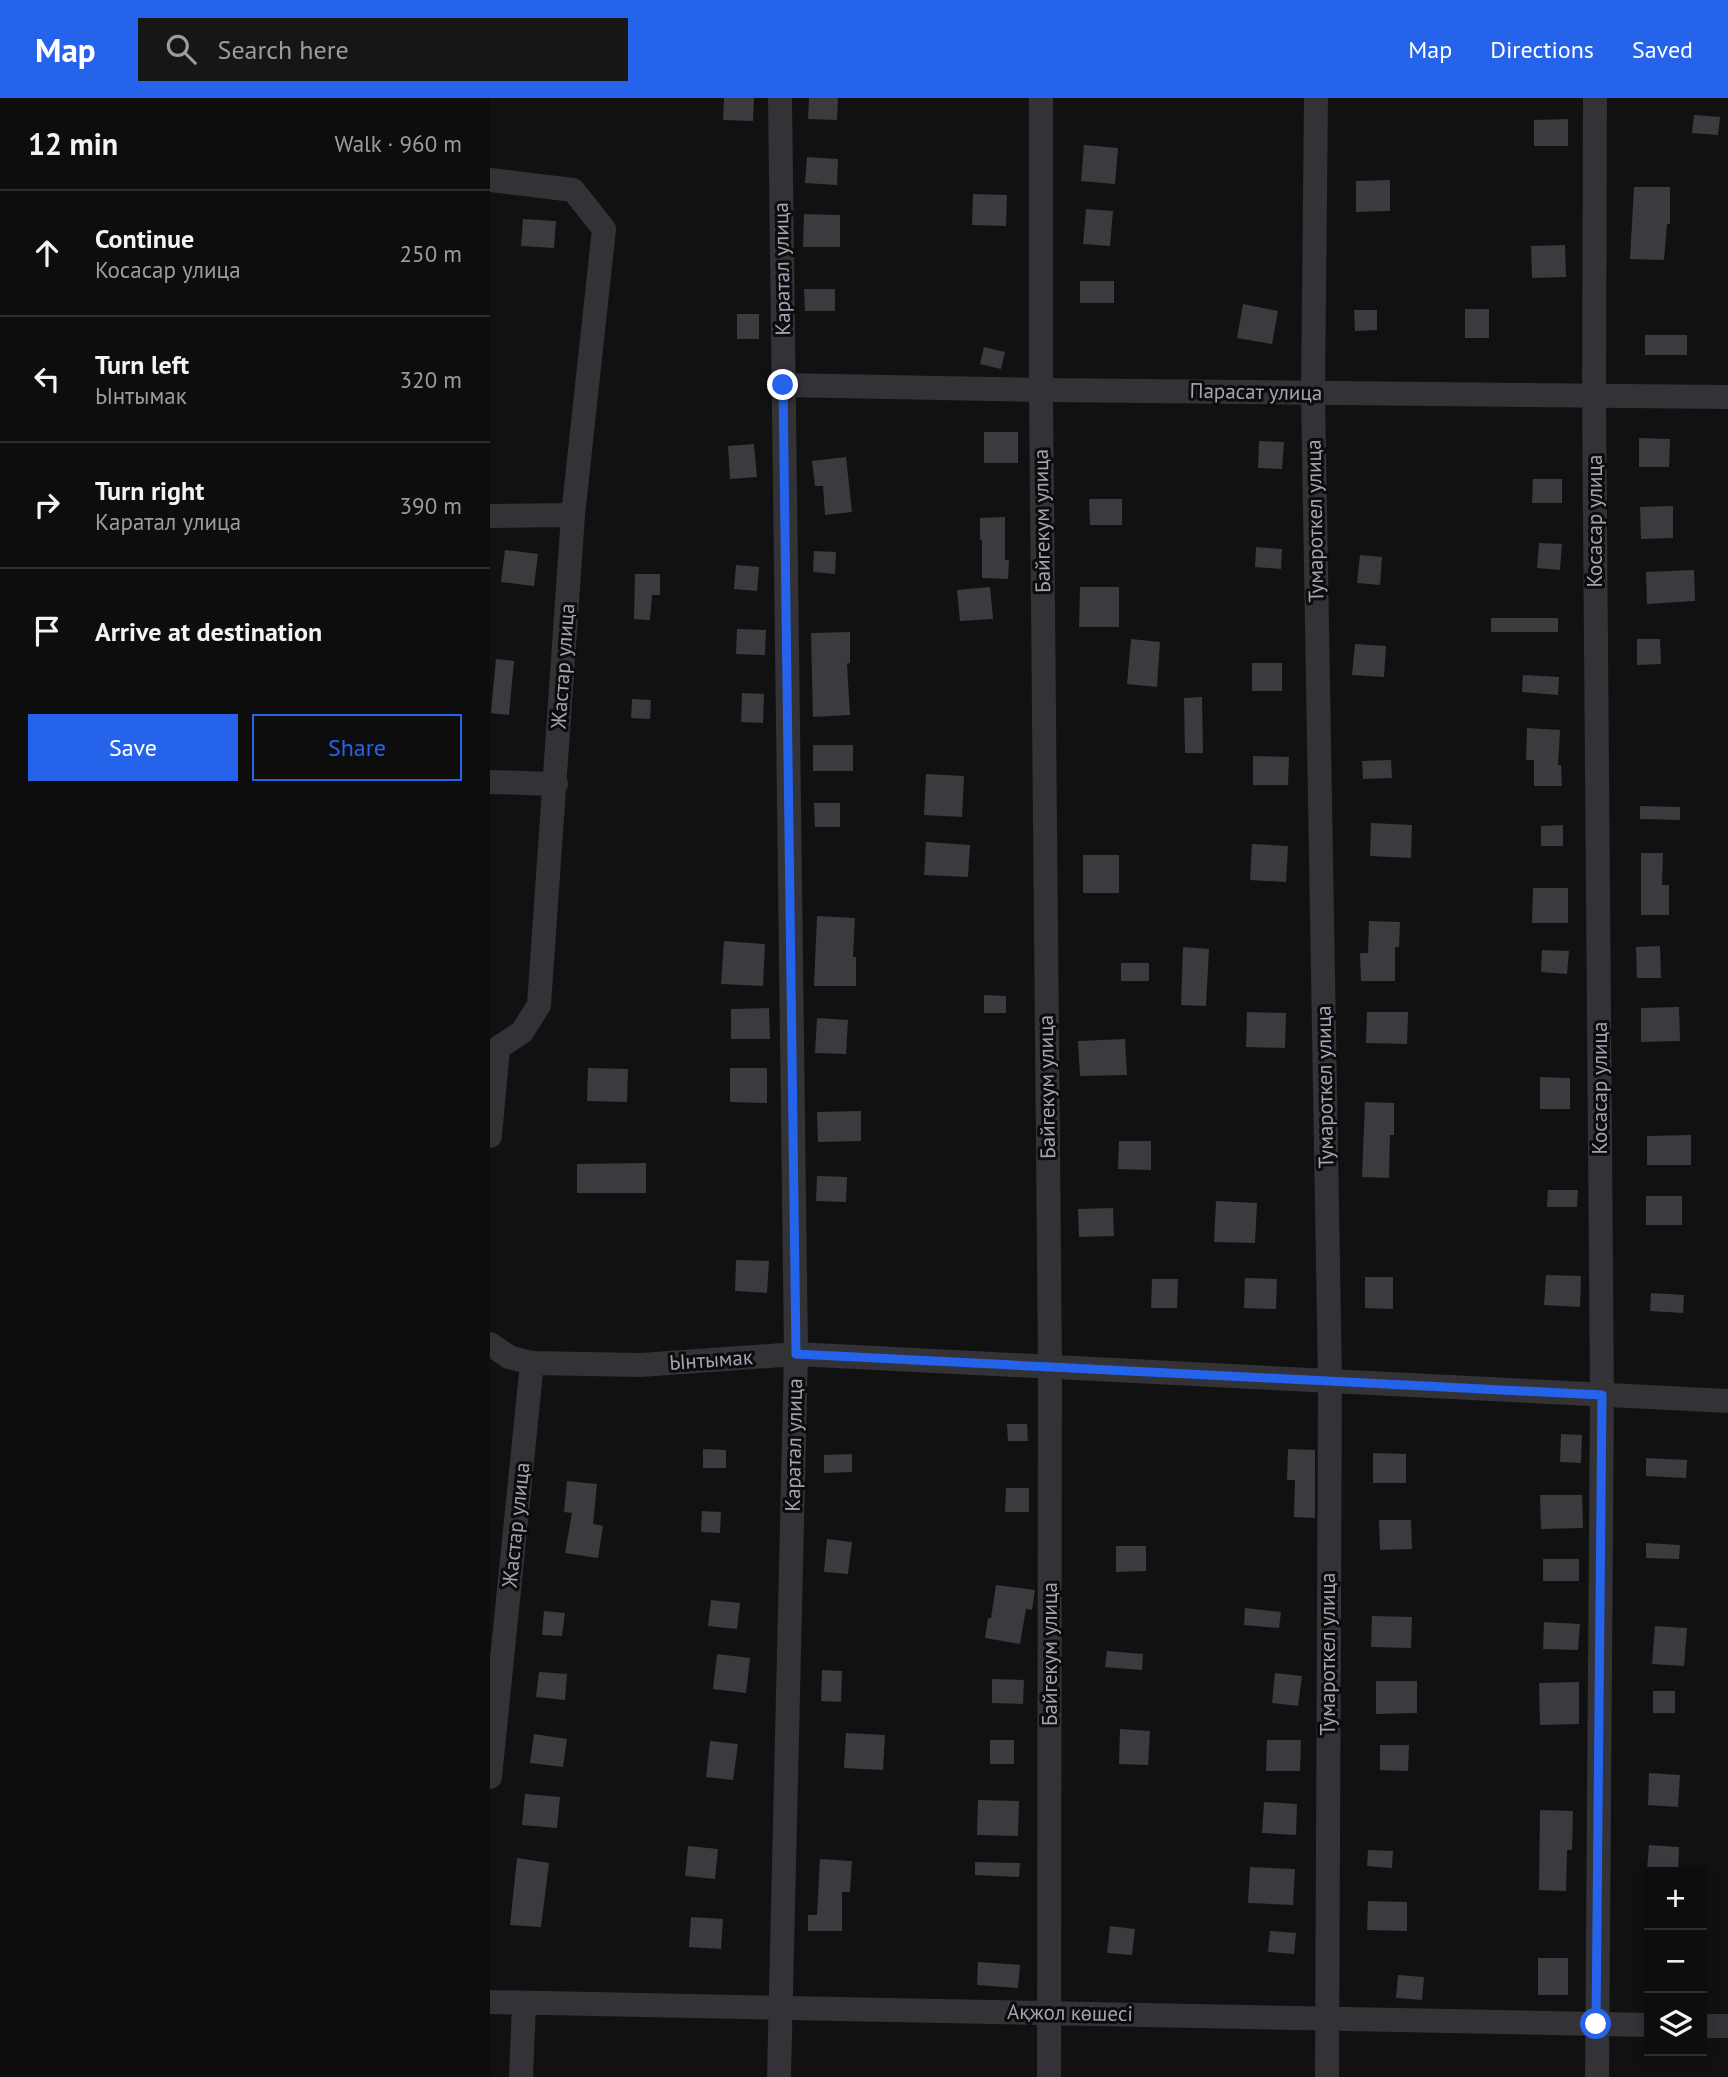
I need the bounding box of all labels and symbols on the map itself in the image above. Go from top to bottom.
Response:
street label: Каратал улица [767,202,796,336]
route end [767,369,798,400]
street label: Парасат улица [1189,377,1323,406]
street label: Тумароткел улица [1300,439,1329,603]
street label: Байгекум улица [1027,449,1056,593]
street label: Косасар улица [1581,455,1608,587]
street label: Жастар улица [545,602,580,731]
street label: Тумароткел улица [1310,1005,1339,1169]
street label: Байгекум улица [1032,1015,1061,1159]
street label: Косасар улица [1586,1022,1613,1154]
street label: Ынтымак [668,1343,754,1376]
street label: Каратал улица [779,1378,808,1512]
street label: Жастар улица [495,1461,535,1590]
street label: Тумароткел улица [1314,1573,1341,1735]
street label: Байгекум улица [1036,1582,1063,1726]
street label: Ақжол көшесі [1007,1998,1133,2027]
route start [1580,2008,1611,2039]

